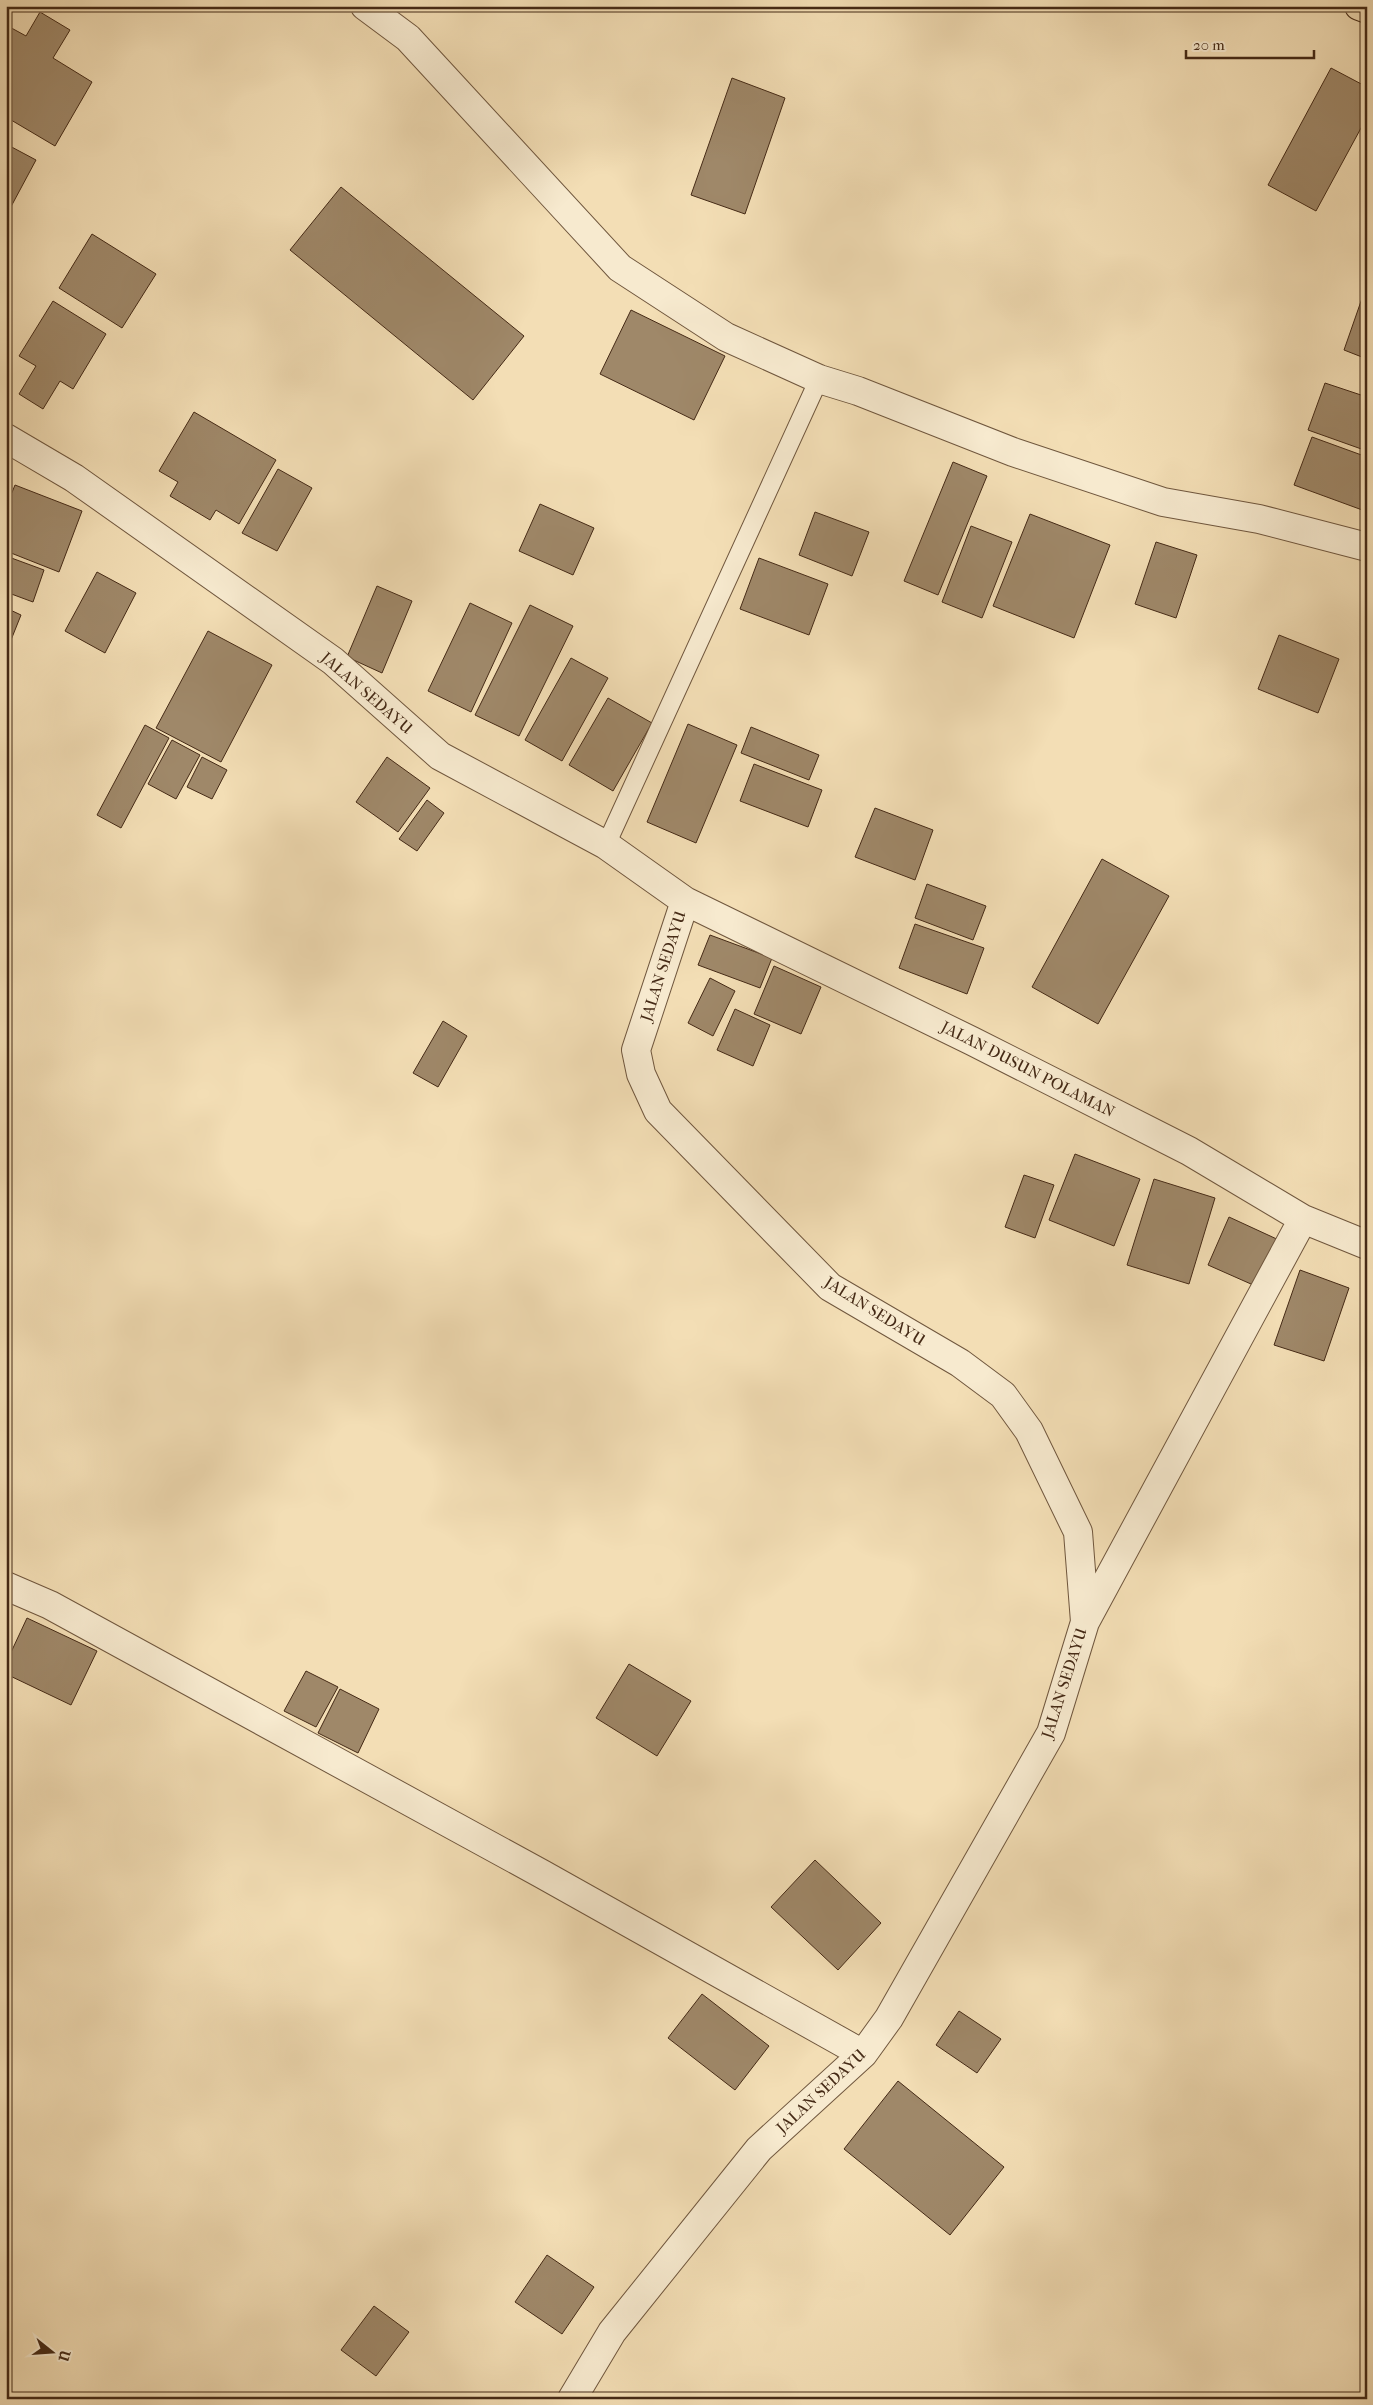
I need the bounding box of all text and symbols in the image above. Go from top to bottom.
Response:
scale bar [1186,28,1313,60]
text: 20 m [1193,36,1225,54]
street label: JALAN SEDAYU [316,647,417,738]
street label: JALAN SEDAYU [636,908,690,1026]
street label: JALAN DUSUN POLAMAN [936,1016,1118,1121]
street label: JALAN SEDAYU [819,1271,929,1350]
street label: JALAN SEDAYU [1037,1625,1091,1743]
street label: JALAN SEDAYU [771,2044,870,2139]
north arrow [28,2328,78,2378]
text: U [54,2347,74,2363]

